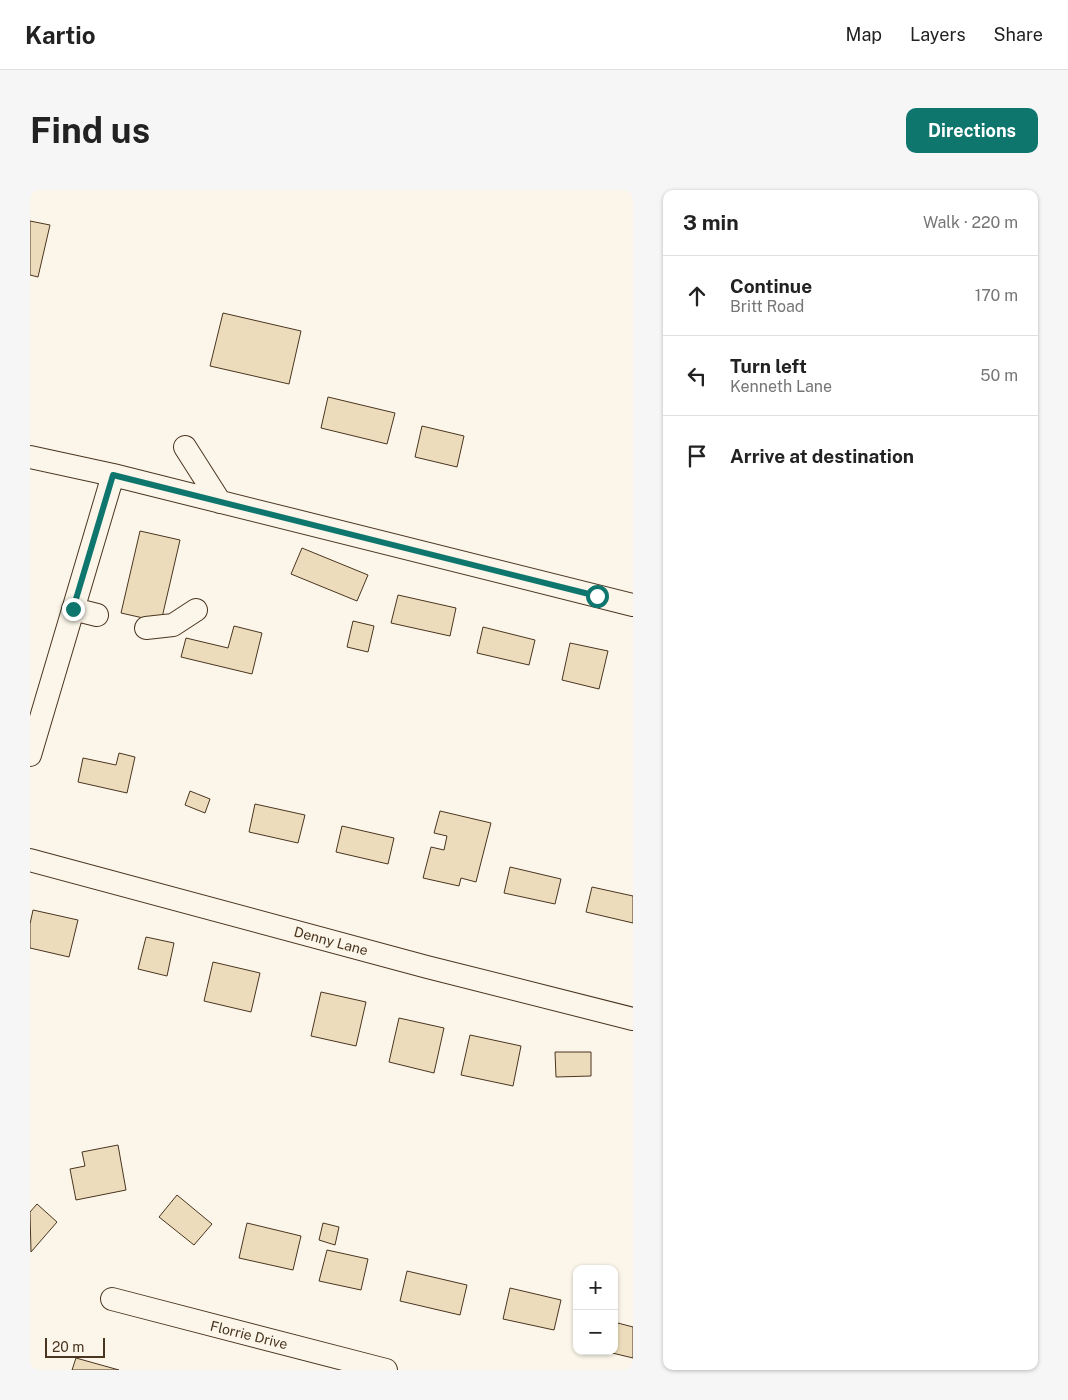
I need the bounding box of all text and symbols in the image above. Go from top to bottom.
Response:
text: Kartio [25,21,96,49]
text: Map [846,24,882,45]
text: Layers [910,24,966,45]
text: Share [994,24,1043,45]
button: Directions [906,108,1038,153]
text: Find us [30,110,150,151]
text: 3 min [683,210,739,235]
text: Walk · 220 m [923,213,1018,232]
text: Continue [730,275,812,297]
icon: ahead [683,282,711,310]
text: 170 m [975,286,1018,305]
text: Britt Road [730,297,804,316]
text: Turn left [730,355,807,377]
icon: left [683,362,711,390]
text: 50 m [980,366,1018,385]
text: Kenneth Lane [730,377,832,396]
icon: arrive [683,442,711,470]
text: Arrive at destination [730,445,914,467]
route start [586,585,609,608]
route end [62,598,85,621]
street label: Denny Lane [292,923,370,959]
map controls [573,1265,618,1355]
button: + [573,1265,618,1310]
button: − [573,1310,618,1355]
street label: Florrie Drive [209,1318,289,1352]
scale bar [45,1335,105,1358]
text: 20 m [52,1339,84,1355]

